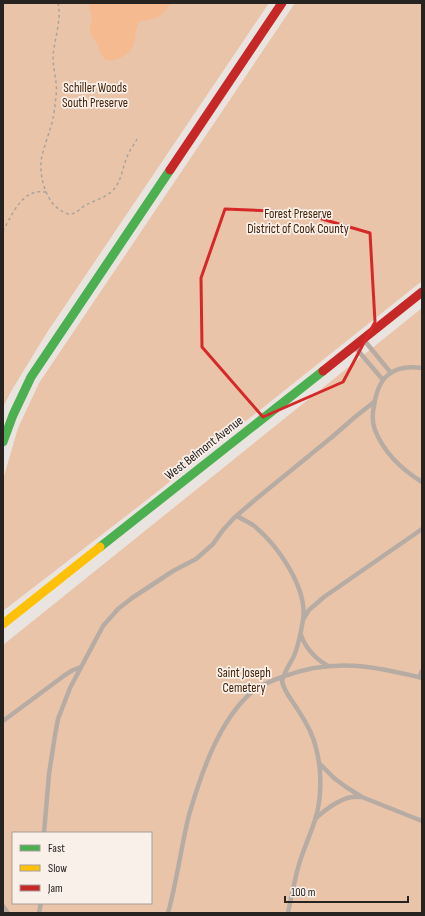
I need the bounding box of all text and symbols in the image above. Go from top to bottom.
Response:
park label: Schiller Woods South Preserve [62,80,128,111]
park label: Forest Preserve District of Cook County [247,206,349,237]
street label: West Belmont Avenue [162,413,246,483]
park label: Saint Joseph Cemetery [217,665,271,696]
legend [12,832,152,904]
text: Fast [48,841,65,856]
text: Slow [48,861,67,876]
scale bar [285,878,408,904]
text: Jam [47,881,63,896]
text: 100 m [291,885,316,900]

